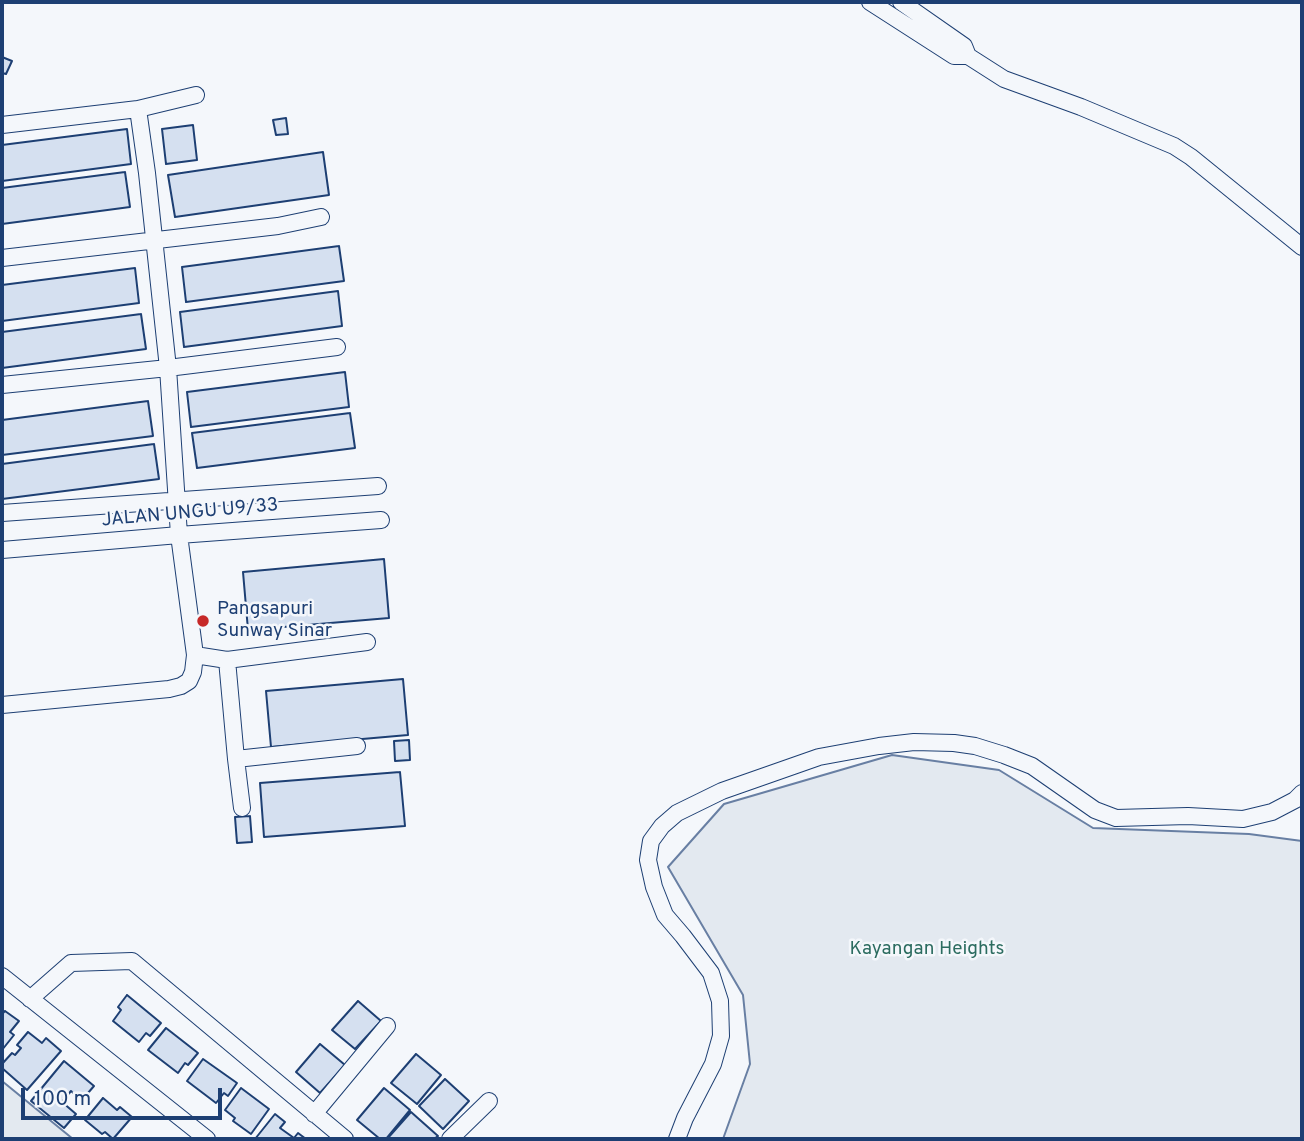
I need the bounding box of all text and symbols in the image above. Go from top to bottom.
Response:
street label: JALAN UNGU U9/33 [101,495,279,533]
place label: Pangsapuri Sunway Sinar [217,599,332,643]
marker: Pangsapuri Sunway Sinar [195,613,211,629]
park label: Kayangan Heights [850,939,1004,961]
scale bar [24,1074,226,1118]
text: 100 m [34,1086,91,1113]

